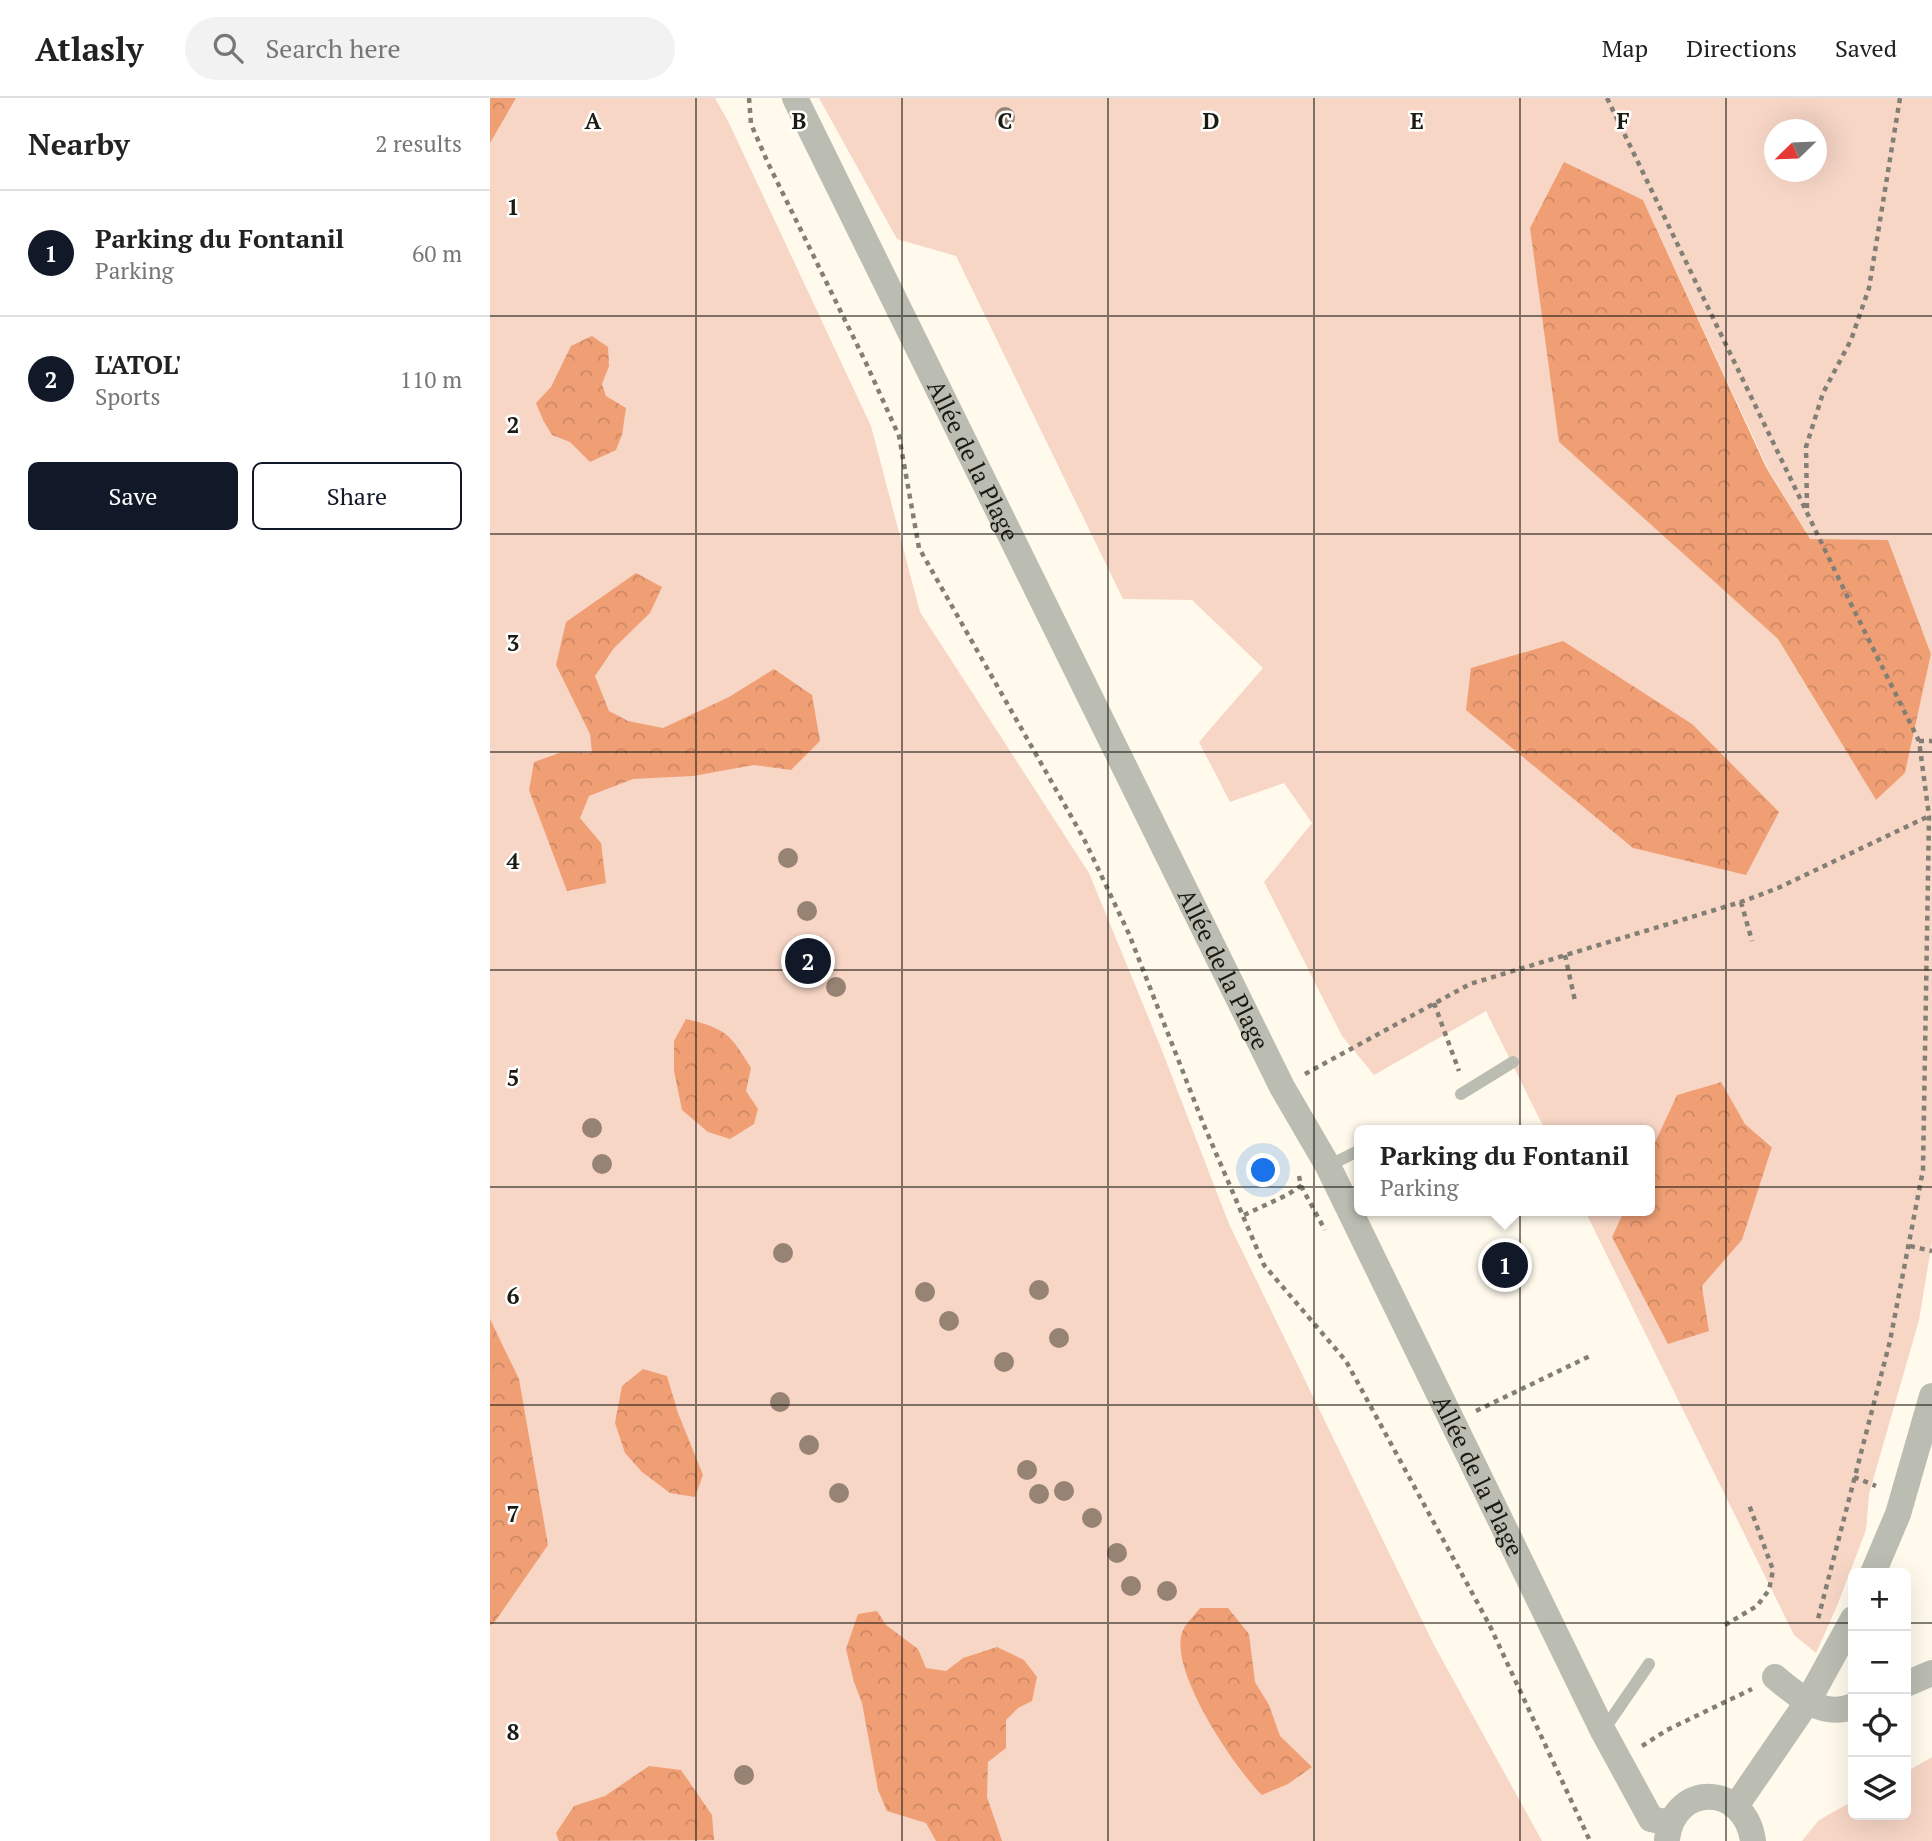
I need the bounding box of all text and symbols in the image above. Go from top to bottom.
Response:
search box [185,17,675,80]
text: Atlasly [35,27,143,70]
icon: search [209,29,247,67]
text: Search here [265,31,401,65]
text: Map [1602,32,1648,64]
text: Directions [1686,32,1797,64]
text: Saved [1835,32,1897,64]
text: A [585,105,602,136]
text: B [792,105,807,136]
text: C [998,105,1013,136]
text: D [1203,105,1220,136]
text: E [1410,105,1424,136]
text: F [1616,105,1630,136]
north arrow [1764,119,1827,182]
text: Nearby [28,124,130,164]
text: 2 results [375,128,462,159]
text: 1 [507,191,520,222]
text: Parking du Fontanil [95,221,344,255]
text: 1 [45,238,58,269]
text: 60 m [412,238,462,269]
text: Parking [95,255,174,286]
text: L'ATOL' [95,347,181,381]
text: 2 [45,364,58,395]
text: 110 m [400,364,462,395]
street label: Allée de la Plage [920,375,1027,546]
text: Sports [95,381,160,412]
text: 2 [507,409,520,440]
button: Save [28,462,238,530]
button: Share [252,462,462,530]
text: 3 [507,627,520,658]
text: 4 [507,845,520,876]
street label: Allée de la Plage [1171,883,1277,1055]
pin: 2 [785,935,831,987]
text: 5 [507,1062,520,1093]
popup [1354,1125,1655,1216]
text: Parking du Fontanil [1380,1138,1629,1172]
your location [1246,1153,1280,1187]
text: Parking [1380,1172,1459,1203]
pin: 1 [1482,1239,1528,1291]
text: 6 [507,1280,520,1311]
street label: Allée de la Plage [1426,1389,1531,1561]
text: 7 [507,1498,520,1529]
map controls [1848,1568,1911,1820]
button: + [1848,1568,1911,1631]
button: − [1848,1631,1911,1694]
button: locate [1848,1694,1911,1757]
text: 8 [507,1716,520,1747]
button: layers [1848,1757,1911,1820]

